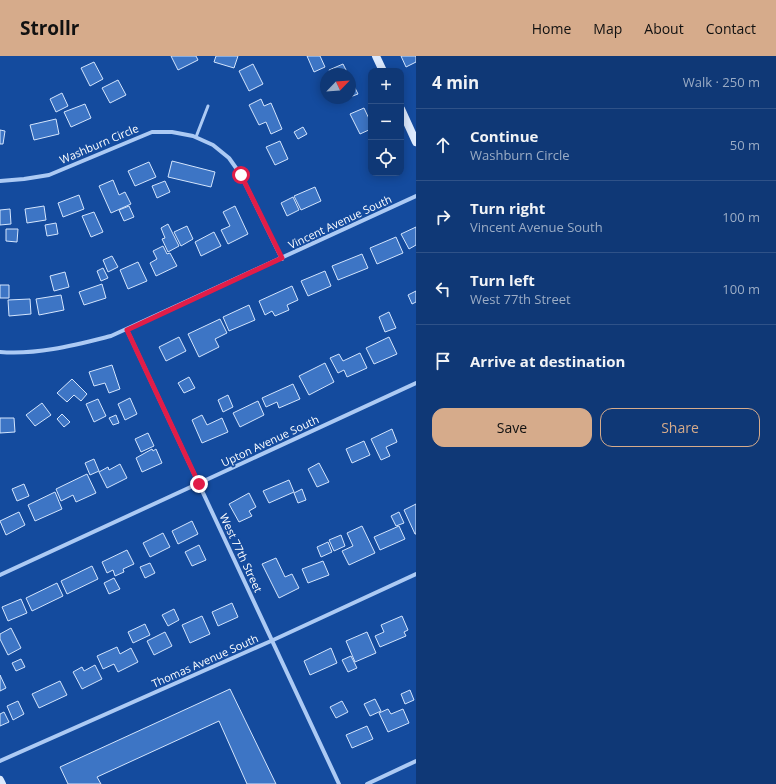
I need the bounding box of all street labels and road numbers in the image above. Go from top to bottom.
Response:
street label: Washburn Circle [57,120,141,167]
street label: Vincent Avenue South [286,191,394,252]
street label: Upton Avenue South [219,411,321,470]
street label: West 77th Street [217,511,266,595]
street label: Thomas Avenue South [149,630,260,691]

